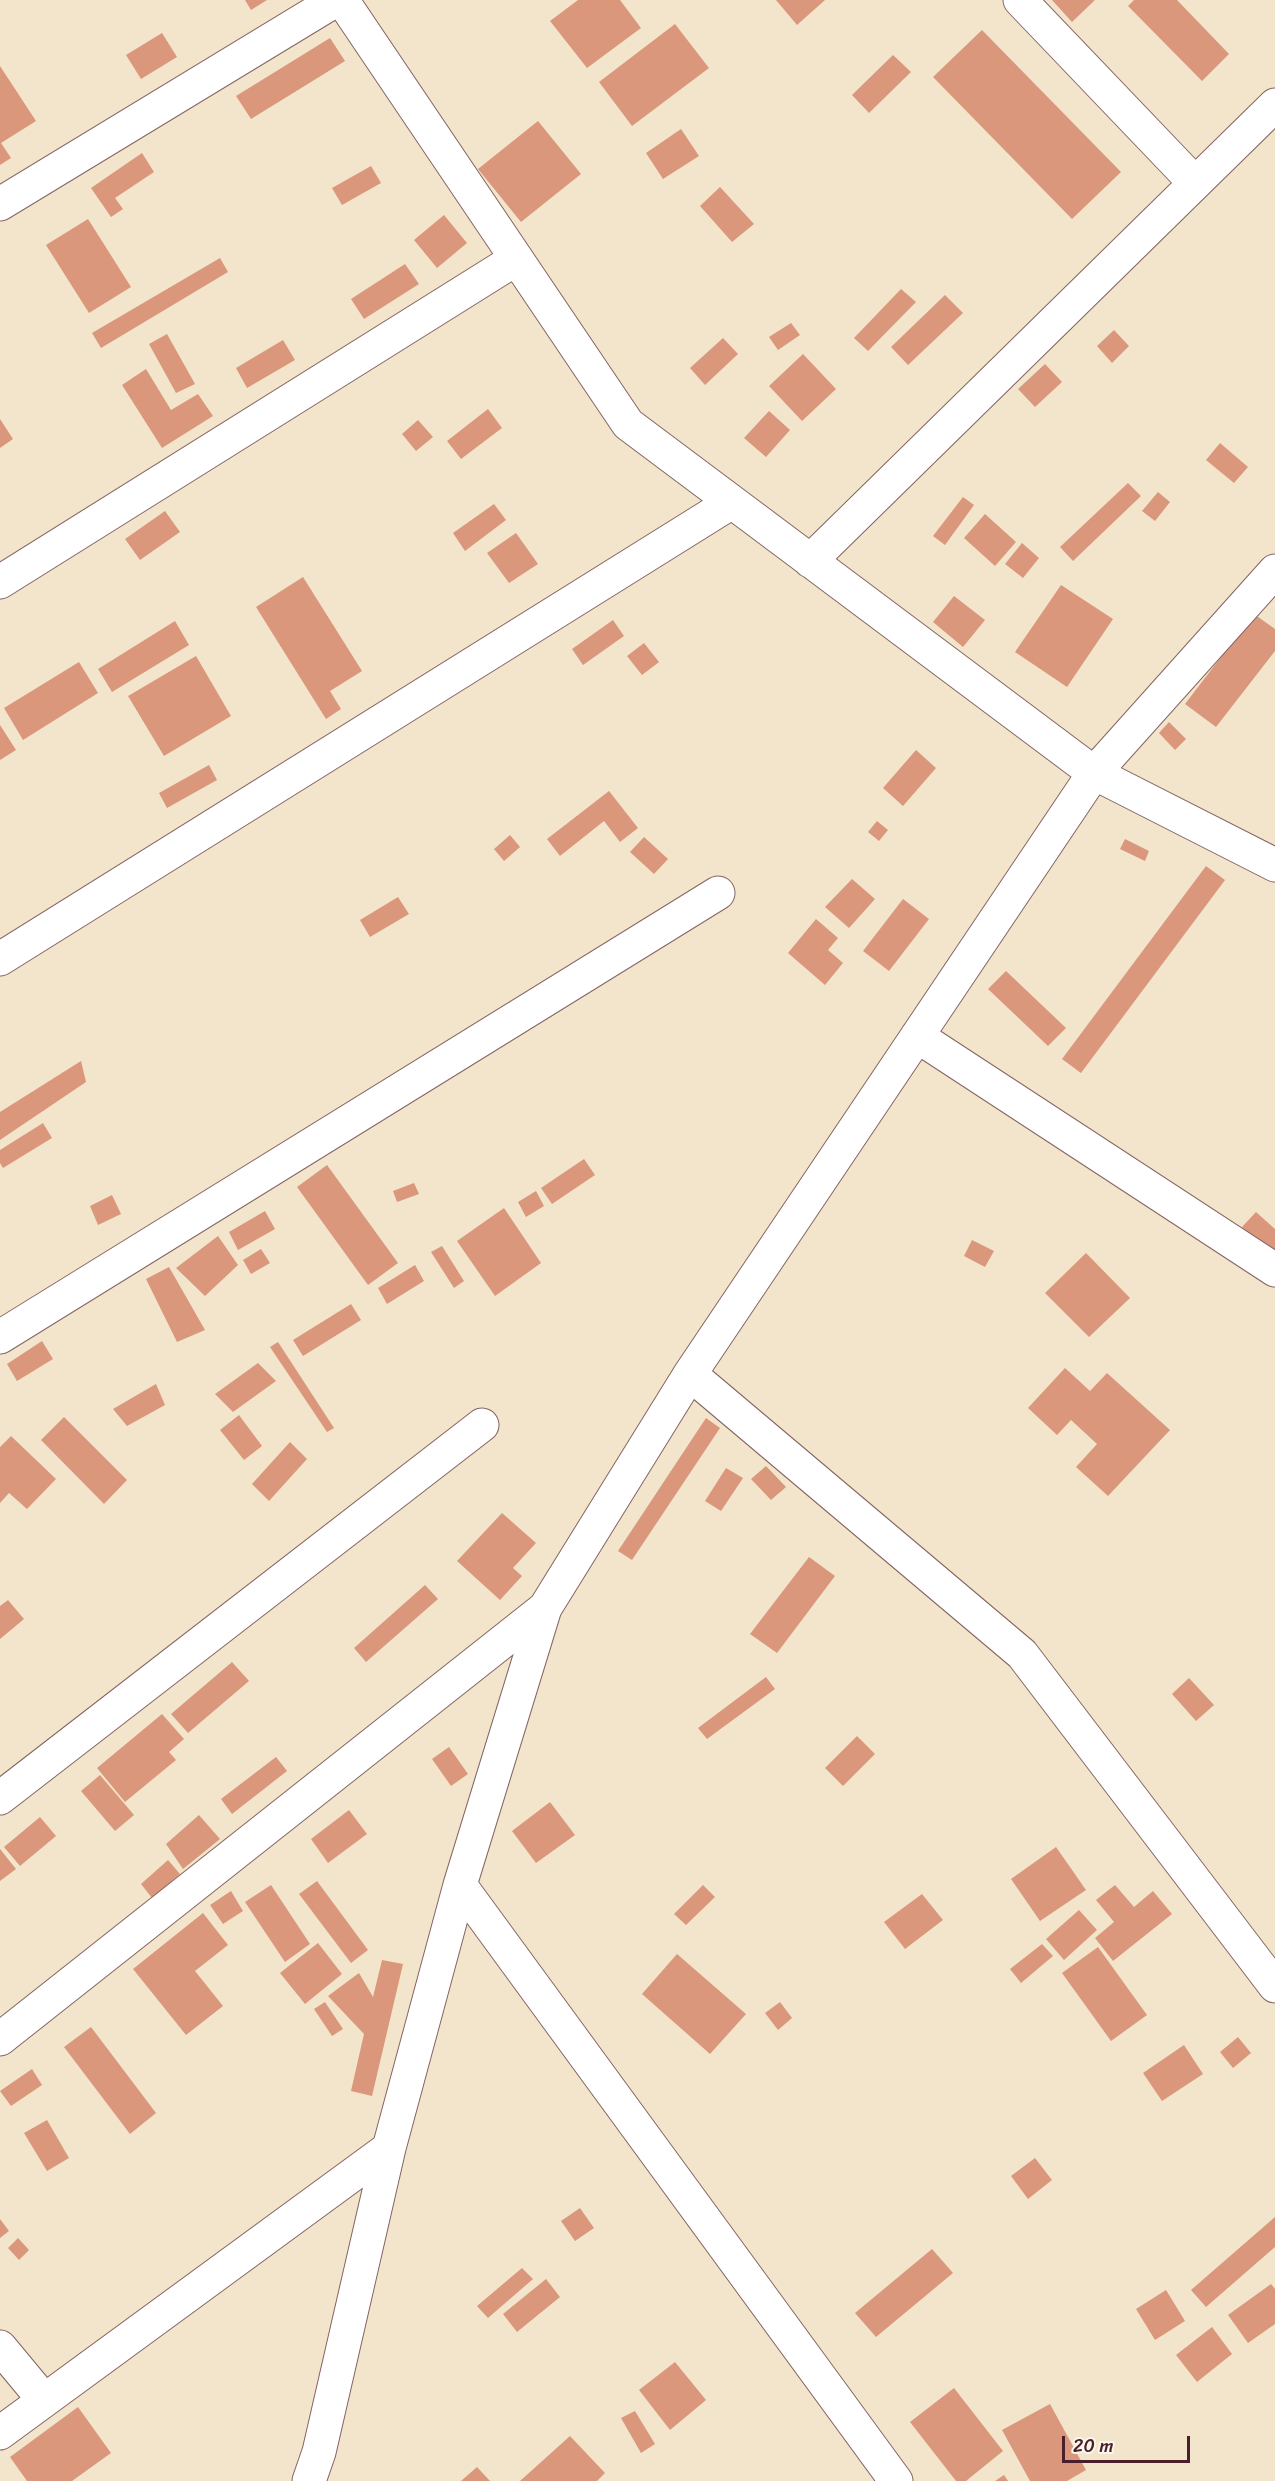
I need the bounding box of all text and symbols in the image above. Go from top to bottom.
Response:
scale bar [1065,2424,1192,2462]
text: 20 m [1073,2430,1113,2462]

